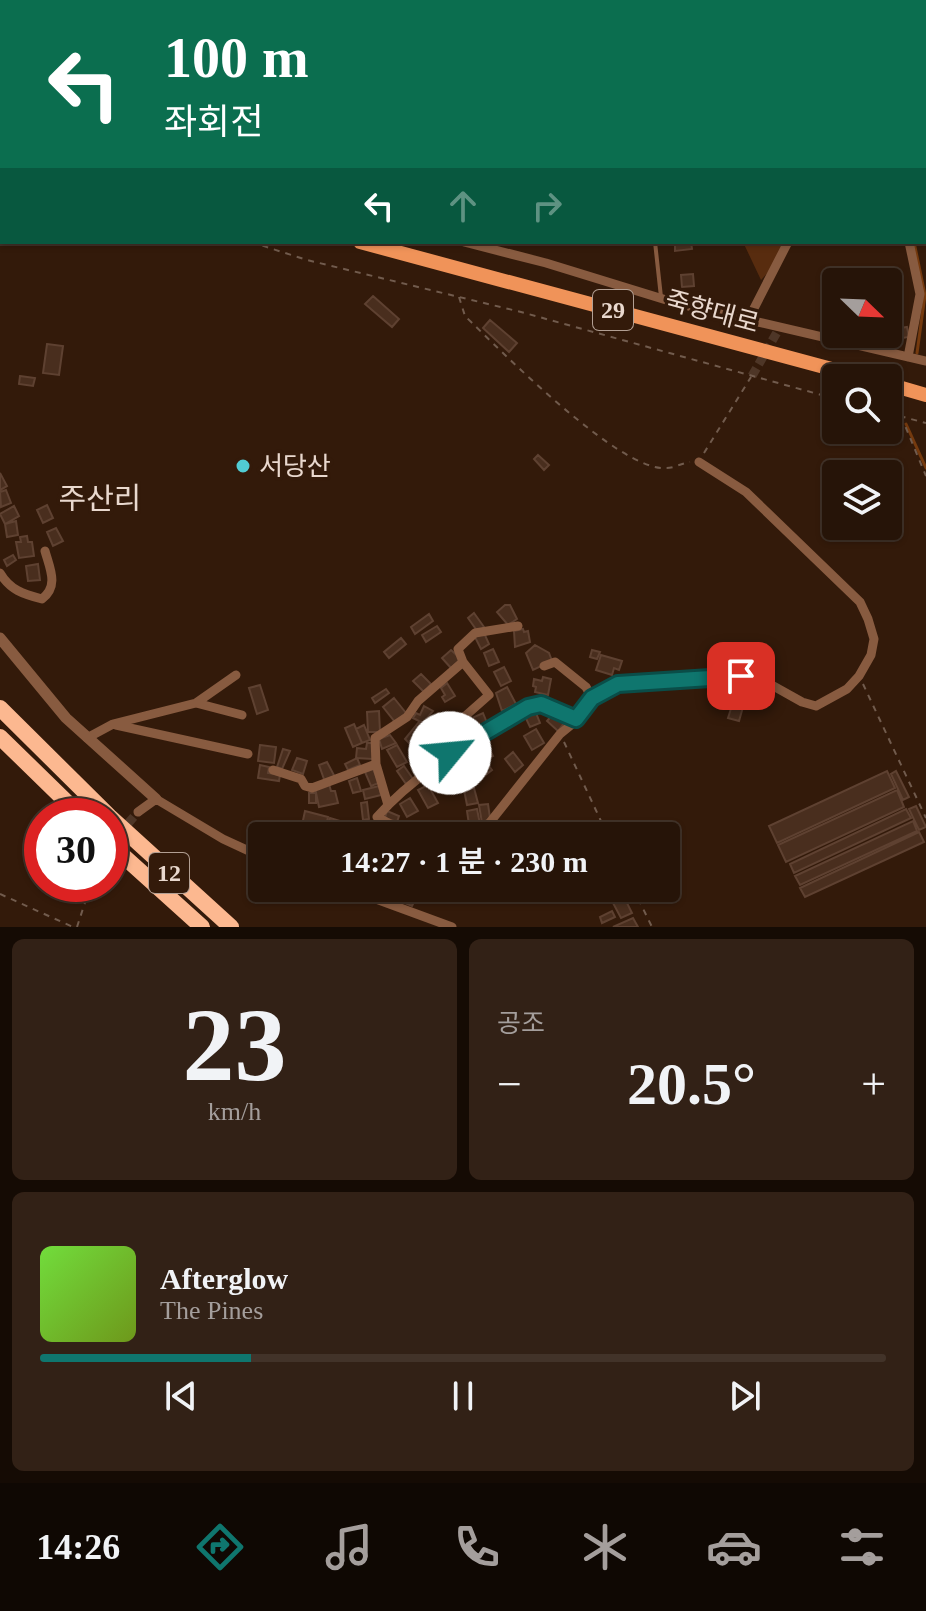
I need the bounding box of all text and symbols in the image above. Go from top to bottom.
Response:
text: 100 m [164,27,309,89]
icon: left [32,32,136,136]
text: 좌회전 [164,102,263,142]
icon: left [357,184,401,228]
icon: ahead [441,184,485,228]
icon: right [525,184,569,228]
north arrow [822,268,902,348]
map controls [822,268,902,540]
street label: 죽향대로 [662,286,762,338]
road number: 29 [593,290,633,330]
button: search [822,364,902,444]
place label: 서당산 [259,452,331,481]
marker: 서당산 [234,457,252,475]
button: layers [822,460,902,540]
district label: 주산리 [59,482,141,515]
pin [707,642,775,710]
icon: arrive [719,654,763,698]
position arrow [408,711,492,795]
speed limit sign: 30 [24,798,128,902]
text: 14:27 · 1 분 · 230 m [340,845,588,878]
road number: 12 [149,853,189,893]
text: 23 [183,987,287,1102]
text: 공조 [497,1009,545,1038]
text: 20.5° [627,1051,756,1117]
text: − [497,1060,522,1109]
text: + [861,1060,886,1109]
text: km/h [208,1097,261,1126]
text: Afterglow [160,1262,288,1295]
text: The Pines [160,1296,263,1325]
icon: previous [159,1374,203,1418]
icon: pause [441,1374,485,1418]
icon: next [723,1374,767,1418]
icon: directions [192,1519,248,1575]
icon: music [321,1519,377,1575]
icon: phone [449,1519,505,1575]
icon: climate [577,1519,633,1575]
icon: car [706,1519,762,1575]
icon: filters [834,1519,890,1575]
text: 14:26 [36,1527,120,1567]

